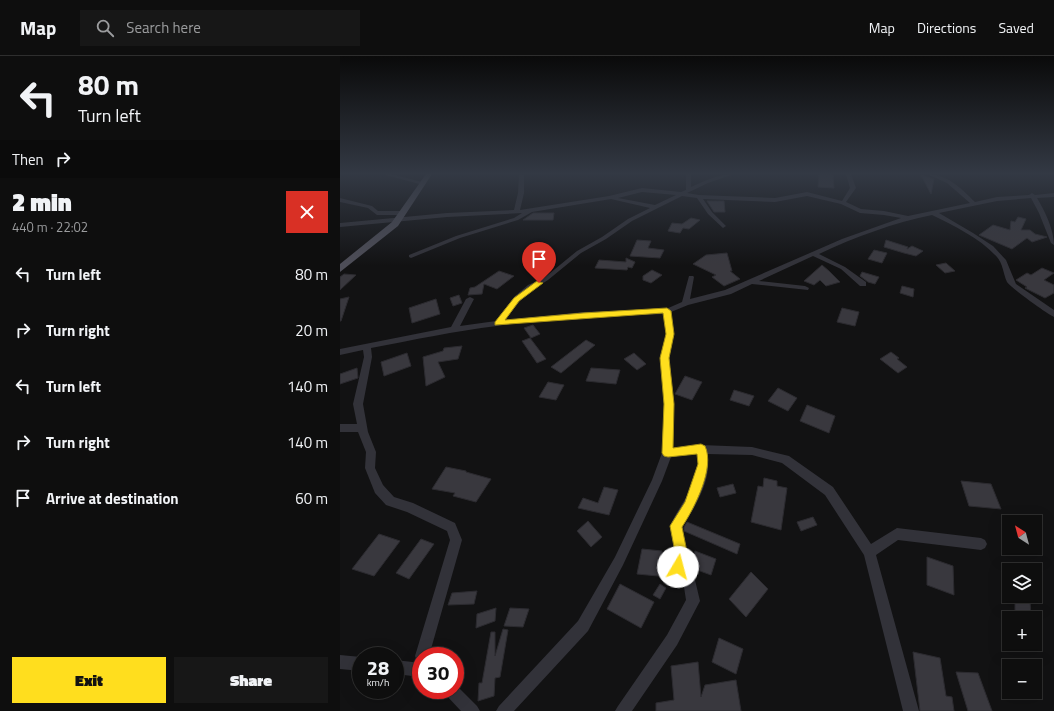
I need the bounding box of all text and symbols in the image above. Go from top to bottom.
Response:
search box [80,10,360,46]
text: Map [20,13,56,42]
text: Search here [126,16,201,39]
icon: search [94,17,116,39]
text: Map [869,17,895,38]
text: Directions [917,17,976,38]
text: Saved [998,17,1034,38]
text: 80 m [78,63,139,106]
icon: left [12,72,64,124]
text: Turn left [78,102,141,129]
text: Then [12,148,44,171]
icon: right [52,148,74,170]
text: 2 min [12,184,72,220]
button: close [286,191,328,233]
text: 440 m · 22:02 [12,217,88,237]
pin [522,242,556,283]
icon: arrive [528,248,550,270]
icon: left [12,263,34,285]
text: Turn left [46,263,101,286]
text: 80 m [295,263,328,286]
icon: right [12,319,34,341]
text: Turn right [46,319,110,342]
text: 20 m [295,319,328,342]
icon: left [12,375,34,397]
text: Turn left [46,375,101,398]
text: 140 m [287,375,328,398]
icon: right [12,431,34,453]
text: Turn right [46,431,110,454]
text: 140 m [287,431,328,454]
icon: arrive [12,487,34,509]
text: Arrive at destination [46,487,179,510]
text: 60 m [295,487,328,510]
north arrow [1002,515,1042,555]
map controls [1002,515,1042,699]
position arrow [657,546,699,588]
button: layers [1002,563,1042,603]
button: + [1002,611,1042,651]
speed limit sign: 30 [412,647,464,699]
text: 28 [367,652,389,683]
button: Exit [12,657,166,703]
button: Share [174,657,328,703]
button: − [1002,659,1042,699]
text: km/h [367,675,389,690]

